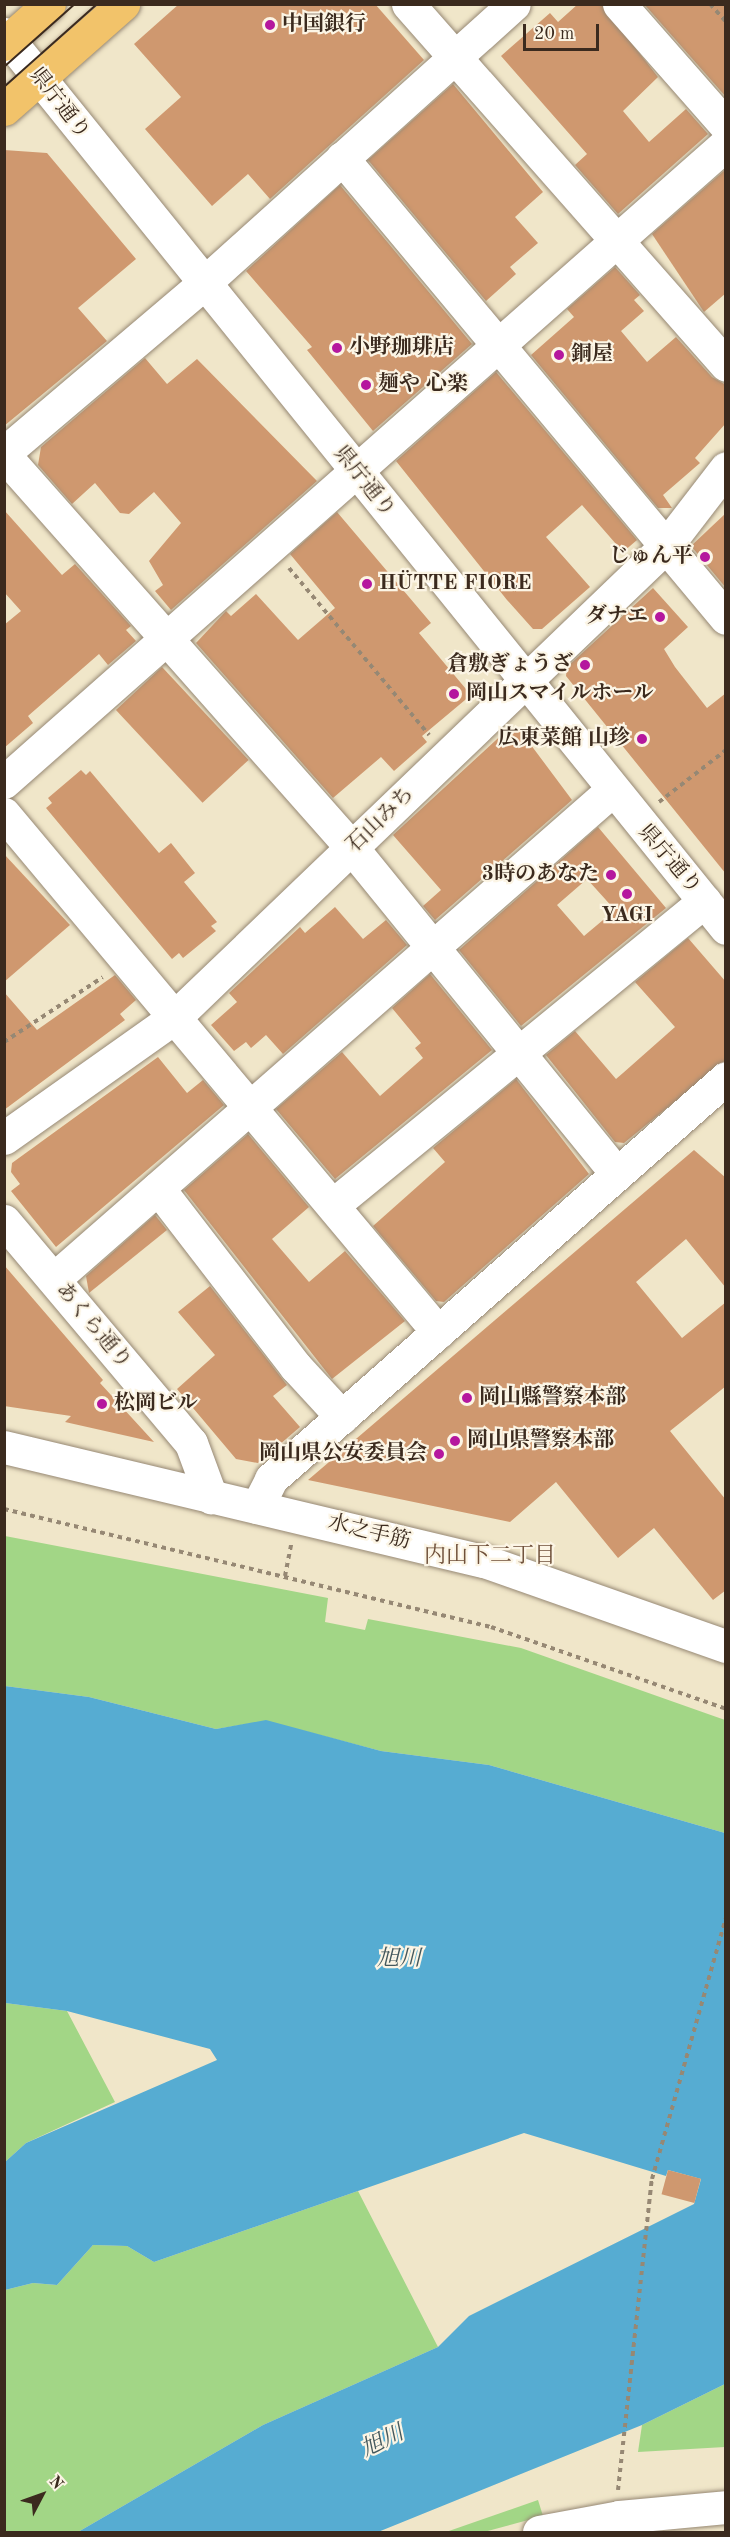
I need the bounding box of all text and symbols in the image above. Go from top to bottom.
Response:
place label: 中国銀行 [282,12,366,38]
scale bar [526,12,602,50]
marker: 中国銀行 [263,18,277,32]
text: 20 m [534,25,574,43]
street label: 県庁通り [23,63,95,145]
place label: 小野珈琲店 [349,335,454,361]
marker: 小野珈琲店 [330,341,344,355]
place label: 銅屋 [571,342,613,368]
marker: 銅屋 [552,348,566,362]
place label: 麺や 心楽 [378,372,468,398]
marker: 麺や 心楽 [359,378,373,392]
street label: 県庁通り [328,441,400,523]
place label: じゅん平 [609,544,693,570]
marker: じゅん平 [698,550,712,564]
place label: HÜTTE FIORE [379,571,532,597]
marker: HÜTTE FIORE [360,577,374,591]
place label: ダナエ [585,604,648,630]
marker: ダナエ [653,610,667,624]
place label: 倉敷ぎょうざ [447,652,573,678]
marker: 倉敷ぎょうざ [578,658,592,672]
place label: 岡山スマイルホール [466,681,655,707]
marker: 岡山スマイルホール [447,687,461,701]
place label: 広東菜館 山珍 [498,726,630,752]
marker: 広東菜館 山珍 [635,732,649,746]
street label: 石山みち [342,782,420,858]
street label: 県庁通り [632,820,706,900]
place label: 3時のあなた [482,862,599,888]
marker: 3時のあなた [604,868,618,882]
marker: YAGI [620,887,634,901]
place label: YAGI [601,903,653,929]
street label: あくら通り [50,1278,136,1374]
place label: 岡山縣警察本部 [479,1385,626,1411]
place label: 松岡ビル [114,1391,198,1417]
marker: 岡山縣警察本部 [460,1391,474,1405]
marker: 松岡ビル [95,1397,109,1411]
place label: 岡山県警察本部 [467,1428,614,1454]
marker: 岡山県警察本部 [448,1434,462,1448]
place label: 岡山県公安委員会 [259,1441,427,1467]
marker: 岡山県公安委員会 [432,1447,446,1461]
street label: 水之手筋 [325,1511,413,1555]
district label: 内山下二丁目 [424,1544,556,1570]
water label: 旭川 [377,1947,421,1973]
water label: 旭川 [357,2420,409,2464]
north arrow [12,2465,72,2525]
text: N [46,2473,66,2493]

